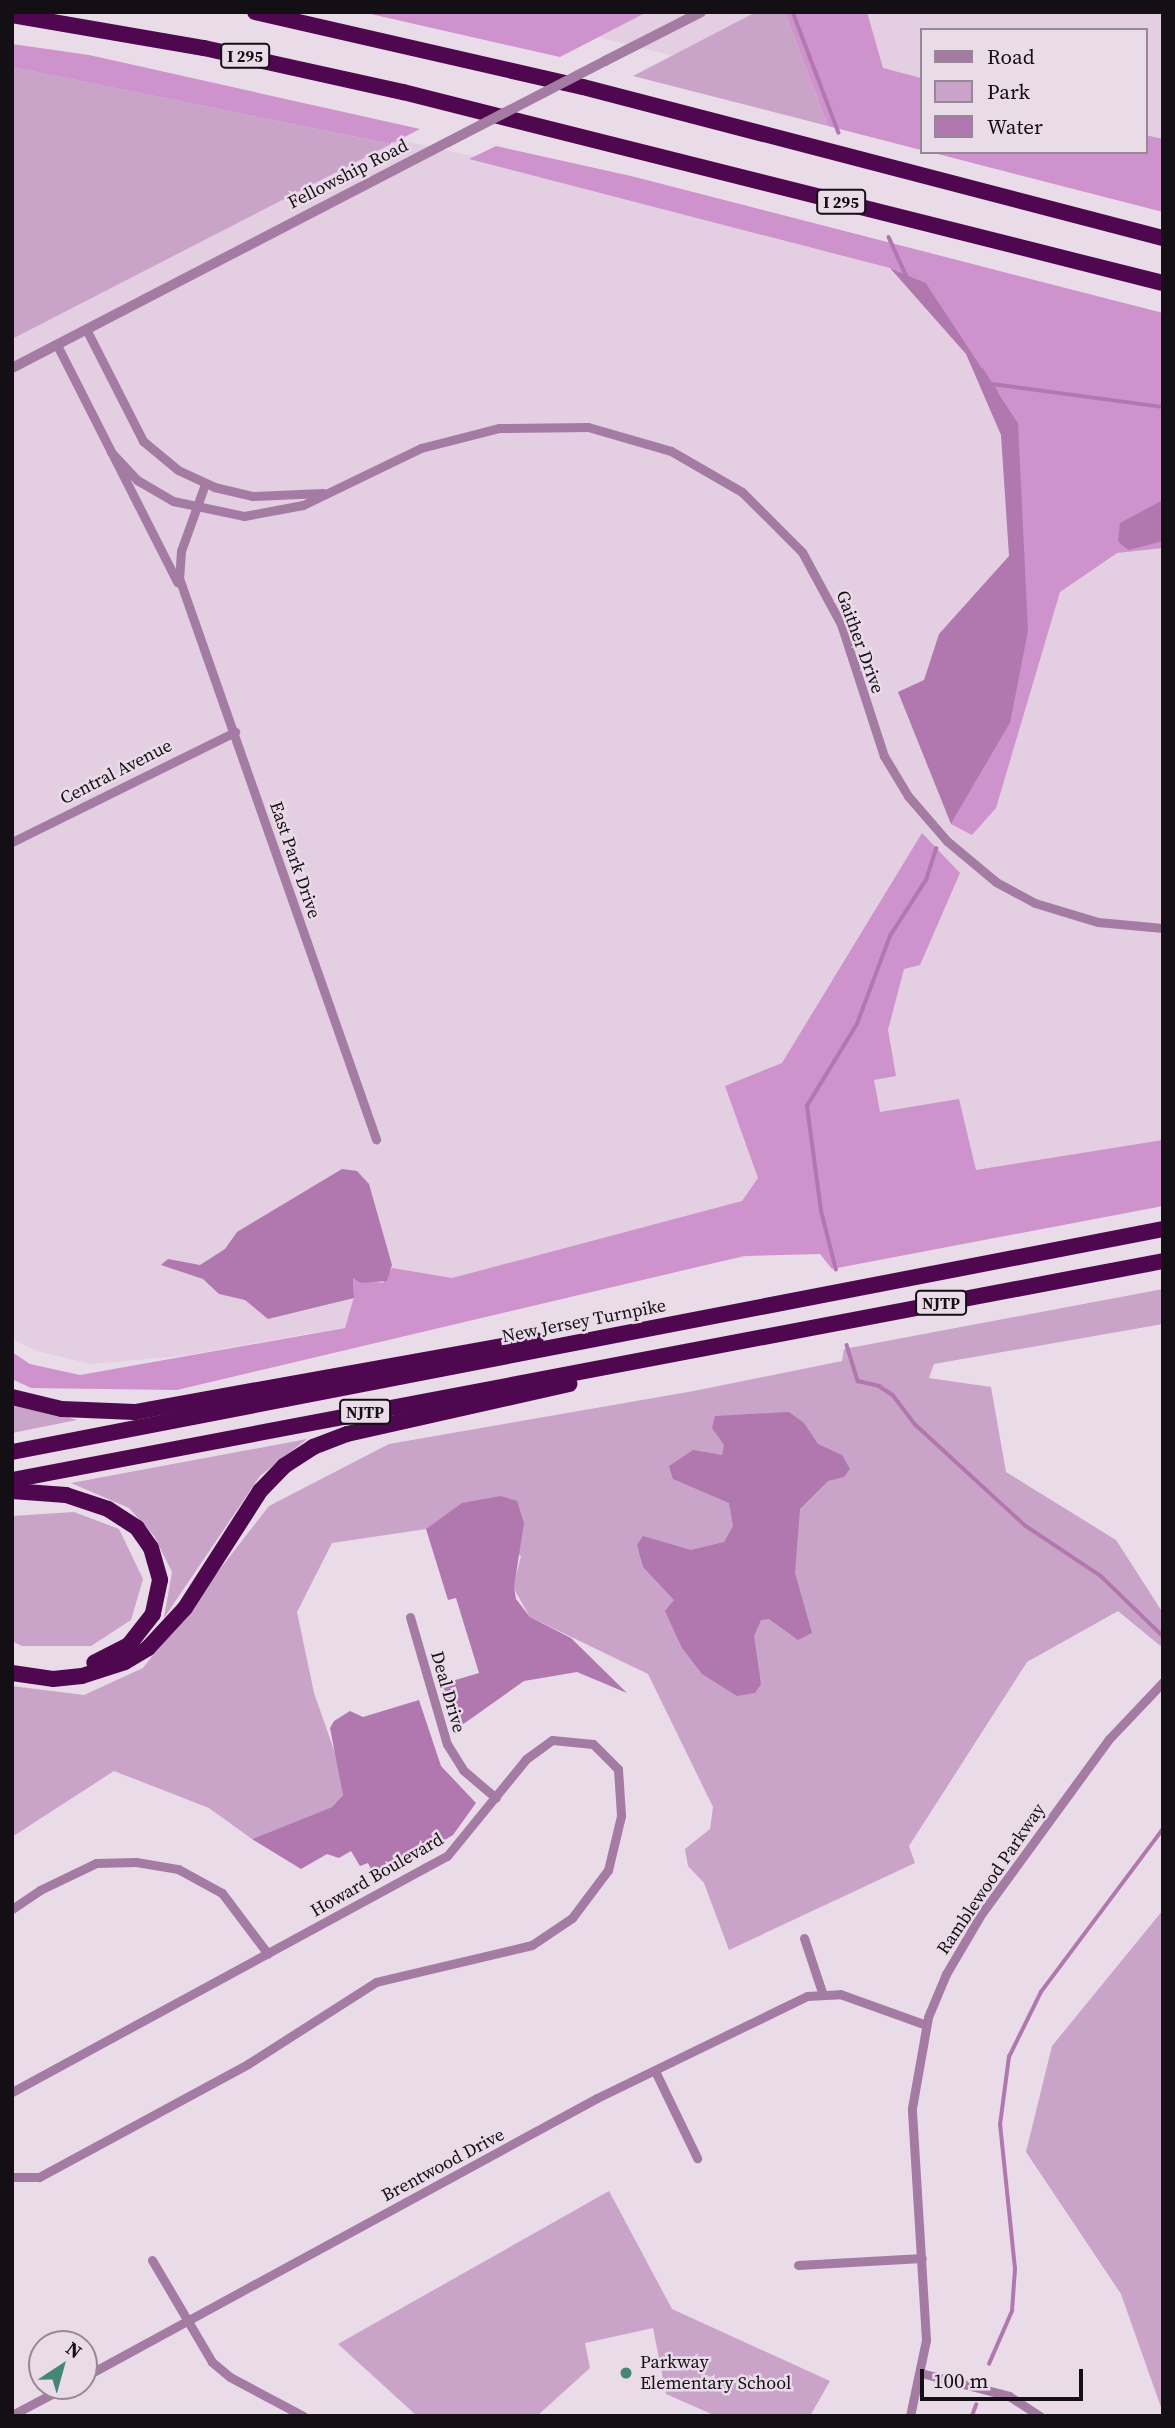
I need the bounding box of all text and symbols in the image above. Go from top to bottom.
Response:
legend [920,28,1147,154]
text: Road [987,42,1035,71]
road number: I 295 [219,44,271,68]
text: Park [987,77,1030,106]
text: Water [987,112,1043,141]
street label: Fellowship Road [284,134,412,214]
road number: I 295 [815,190,867,214]
street label: Gaither Drive [831,588,889,696]
street label: Central Avenue [57,735,175,809]
street label: East Park Drive [265,799,325,921]
road number: NJTP [915,1290,967,1316]
street label: New Jersey Turnpike [500,1294,668,1348]
road number: NJTP [339,1400,391,1424]
street label: Deal Drive [426,1649,470,1735]
street label: Ramblewood Parkway [932,1799,1050,1959]
street label: Howard Boulevard [307,1828,447,1922]
street label: Brentwood Drive [378,2124,508,2206]
north arrow [28,2330,98,2400]
text: N [61,2335,87,2364]
place label: Parkway Elementary School [640,2352,791,2394]
scale bar [923,2354,1086,2398]
marker: Parkway Elementary School [618,2365,634,2381]
text: 100 m [933,2366,988,2395]

